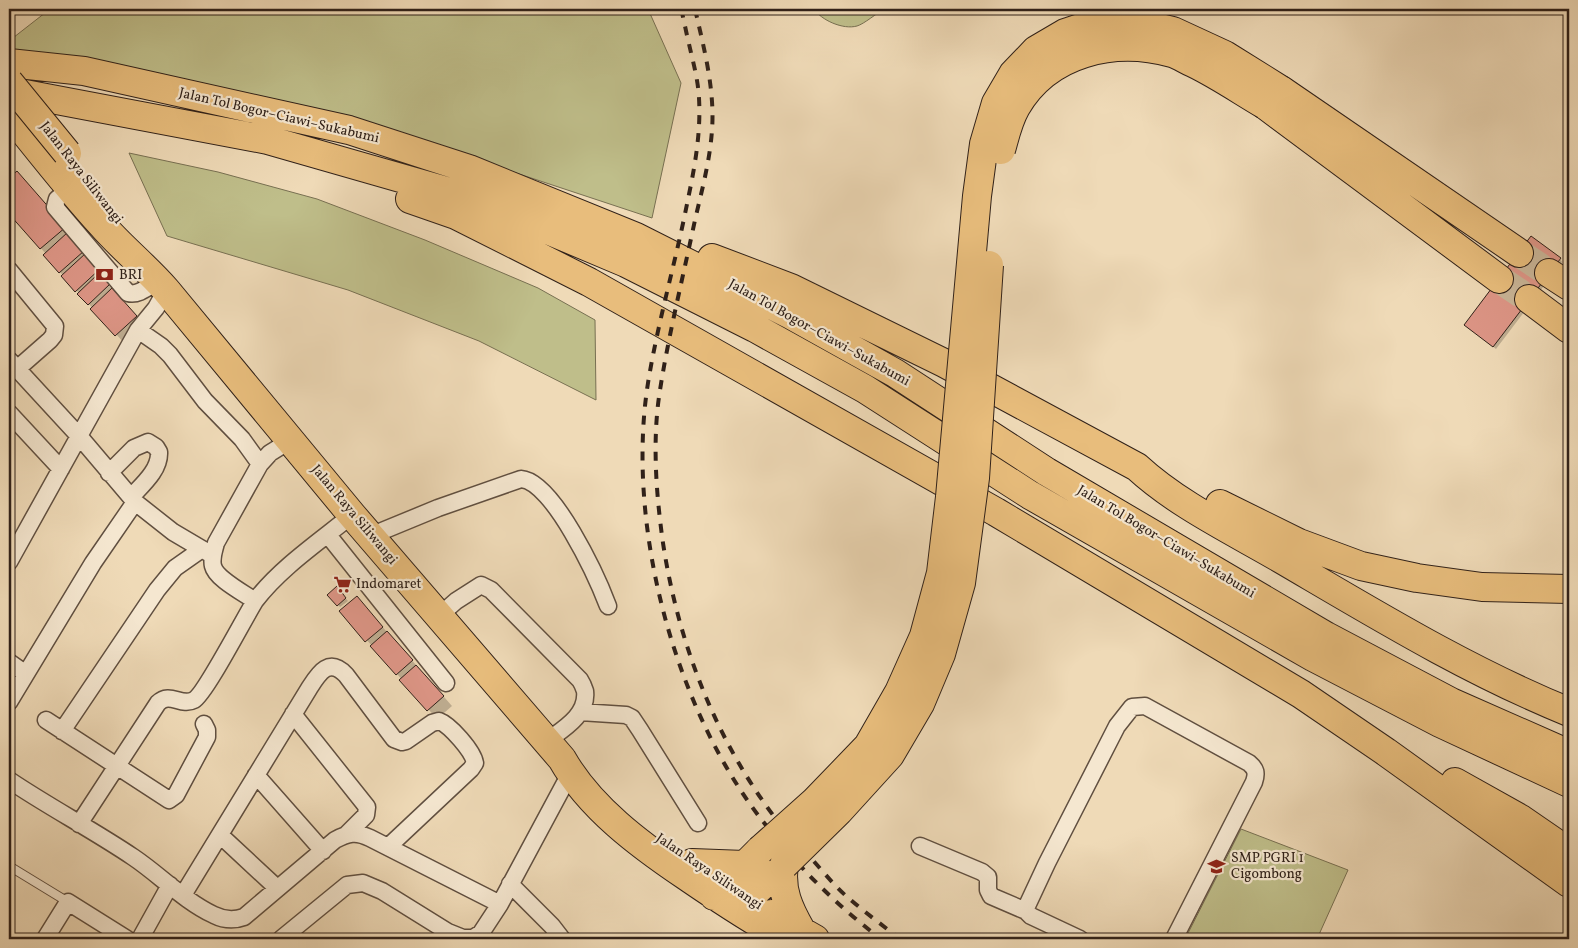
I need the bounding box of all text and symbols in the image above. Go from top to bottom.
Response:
street label: Jalan Tol Bogor–Ciawi–Sukabumi [177,84,381,148]
street label: Jalan Raya Siliwangi [35,118,127,228]
bank icon: BRI [95,265,115,285]
place label: BRI [119,266,142,285]
street label: Jalan Tol Bogor–Ciawi–Sukabumi [725,275,913,391]
street label: Jalan Raya Siliwangi [306,461,402,569]
street label: Jalan Tol Bogor–Ciawi–Sukabumi [1073,481,1259,603]
supermarket icon: Indomaret [332,574,352,594]
place label: Indomaret [356,575,422,594]
street label: Jalan Raya Siliwangi [652,829,766,915]
place label: SMP PGRI 1 Cigombong [1231,849,1304,884]
school or university icon: SMP PGRI 1 Cigombong [1207,856,1227,876]

